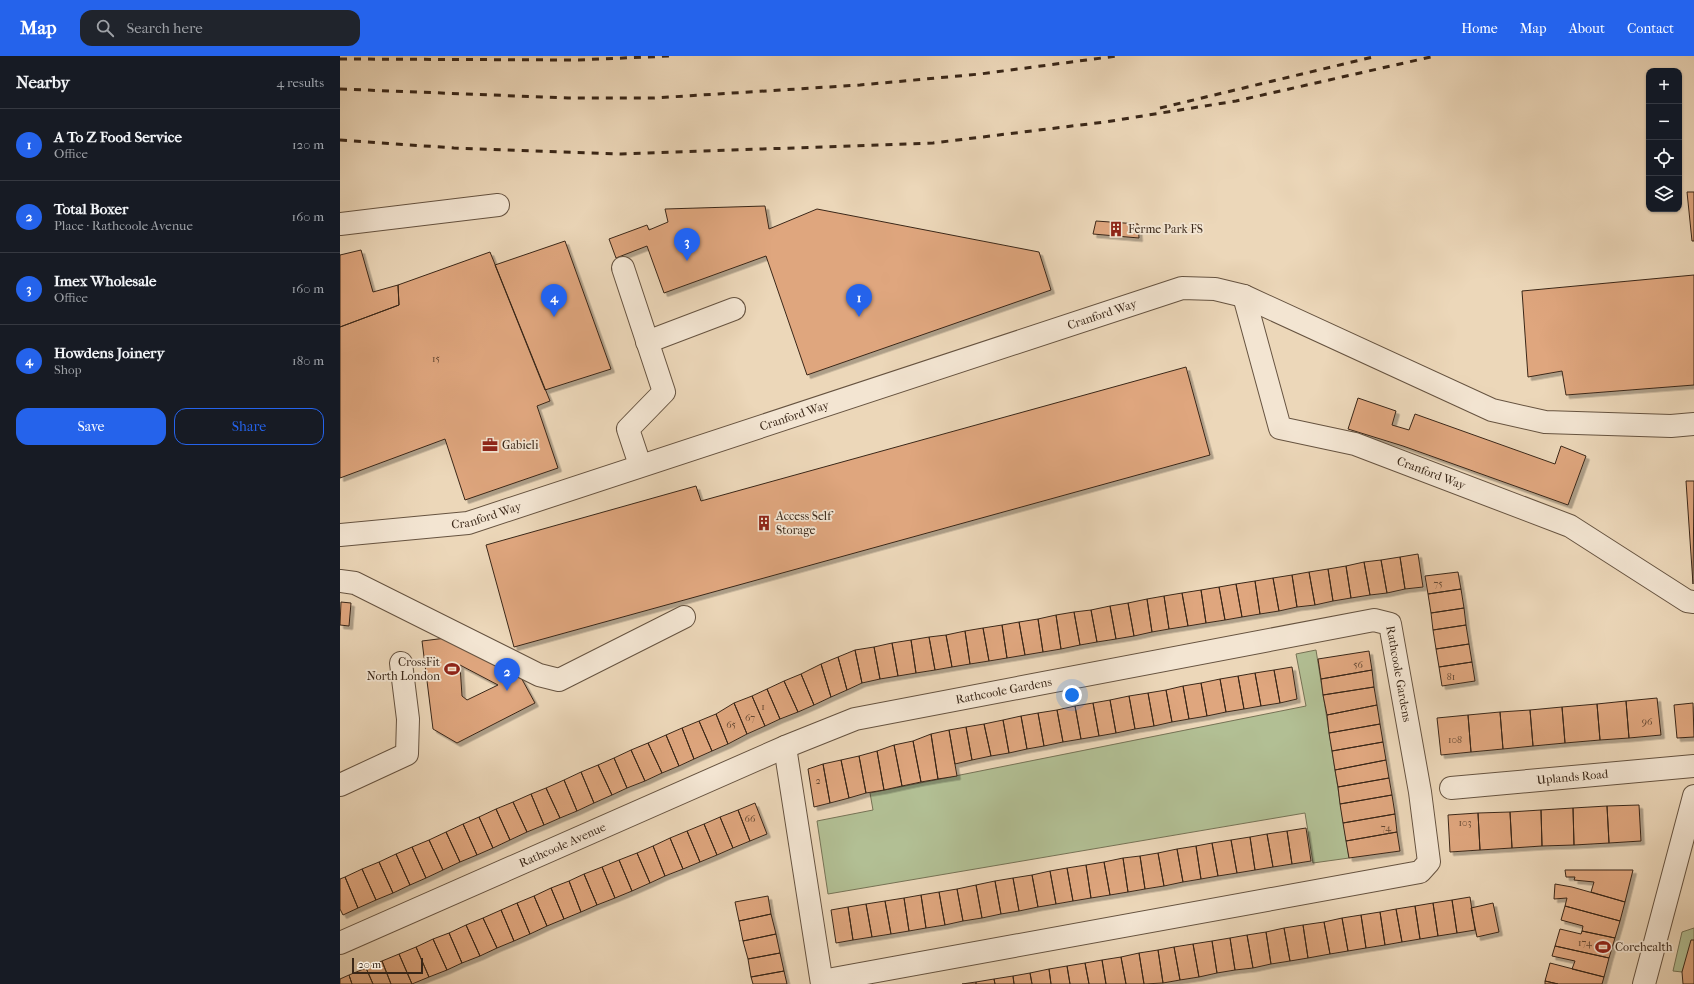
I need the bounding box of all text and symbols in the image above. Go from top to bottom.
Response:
search box [80,10,360,46]
text: Map [20,17,56,39]
icon: search [94,17,116,39]
text: Search here [126,19,203,37]
text: Home [1461,20,1498,37]
text: Map [1520,20,1547,37]
text: About [1569,20,1605,37]
text: Contact [1627,20,1674,37]
map controls [1646,68,1682,212]
button: + [1646,68,1682,104]
text: Nearby [16,72,70,92]
text: 4 results [277,75,324,90]
button: − [1646,104,1682,140]
text: A To Z Food Service [54,128,182,146]
text: 1 [27,137,31,152]
text: 120 m [292,137,324,152]
button: locate [1646,140,1682,176]
text: Office [54,146,88,161]
button: layers [1646,176,1682,212]
text: Total Boxer [54,200,128,218]
text: 2 [26,209,32,224]
text: 160 m [292,209,324,224]
text: Place · Rathcoole Avenue [54,218,193,233]
building icon: Ferme Park FS [1107,220,1125,238]
place label: Ferme Park FS [1128,222,1203,236]
pin: 3 [674,228,700,261]
text: Imex Wholesale [54,272,157,290]
text: 3 [26,281,32,296]
text: 160 m [292,281,324,296]
pin: 4 [541,284,567,317]
pin: 1 [846,284,872,317]
text: Office [54,290,88,305]
street label: Cranford Way [1065,296,1139,332]
text: Howdens Joinery [54,344,164,362]
text: 4 [25,353,33,368]
text: 180 m [292,353,324,368]
house number: 15 [432,353,440,365]
text: Shop [54,362,82,377]
street label: Cranford Way [758,397,831,434]
button: Save [16,408,166,445]
button: Share [174,408,324,445]
office icon: Gabieli [481,436,499,454]
place label: Gabieli [502,438,539,452]
street label: Cranford Way [1395,454,1468,493]
street label: Cranford Way [451,499,524,532]
place label: Access Self Storage [775,509,834,537]
building icon: Access Self Storage [755,514,773,532]
house number: 75 [1433,578,1443,590]
street label: Rathcoole Gardens [1383,625,1414,723]
place label: CrossFit North London [367,655,441,683]
pin: 2 [494,658,520,691]
house number: 56 [1353,659,1363,671]
sports icon: CrossFit North London [443,660,461,678]
house number: 81 [1447,671,1455,683]
street label: Rathcoole Gardens [954,675,1053,707]
your location [1062,685,1082,705]
house number: 1 [761,701,765,713]
house number: 67 [745,712,755,724]
house number: 96 [1642,716,1653,728]
house number: 65 [726,719,736,731]
house number: 108 [1448,734,1462,746]
street label: Uplands Road [1536,767,1609,787]
house number: 2 [815,775,821,787]
house number: 66 [745,813,756,825]
house number: 103 [1458,817,1472,829]
street label: Rathcoole Avenue [517,820,608,870]
house number: 74 [1381,822,1392,834]
house number: 174 [1578,937,1593,949]
sports icon: Corehealth [1594,938,1612,956]
place label: Corehealth [1615,940,1673,954]
scale bar [352,956,423,975]
text: 20 m [358,958,381,971]

